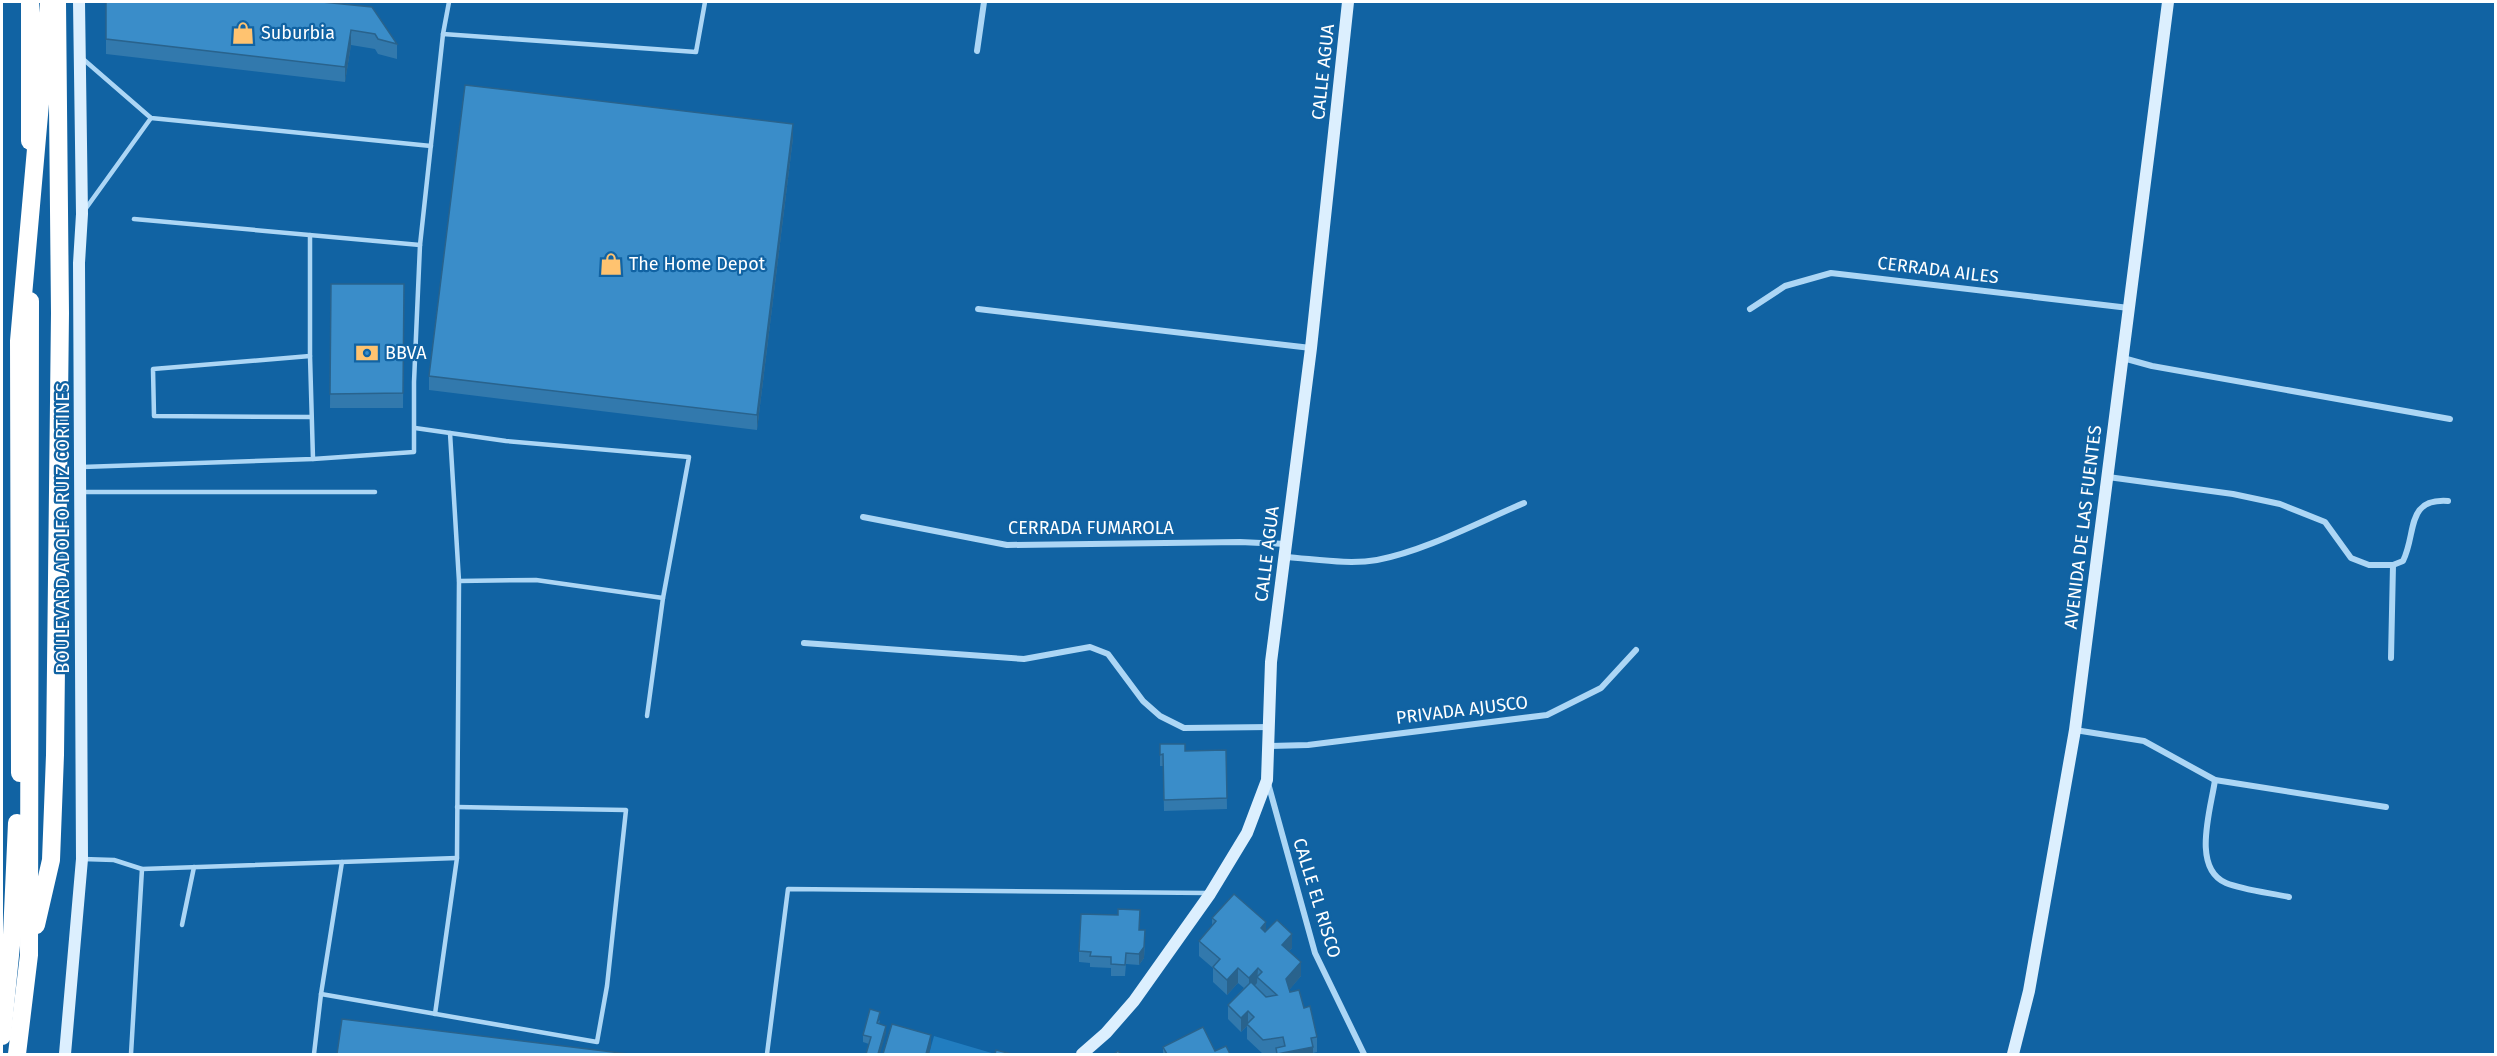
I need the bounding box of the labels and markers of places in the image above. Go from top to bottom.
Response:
shop icon: Suburbia [230,20,256,46]
place label: Suburbia [261,22,335,44]
shop icon: The Home Depot [598,251,624,277]
place label: The Home Depot [629,253,766,275]
bank icon: BBVA [354,340,380,366]
place label: BBVA [385,342,427,364]

